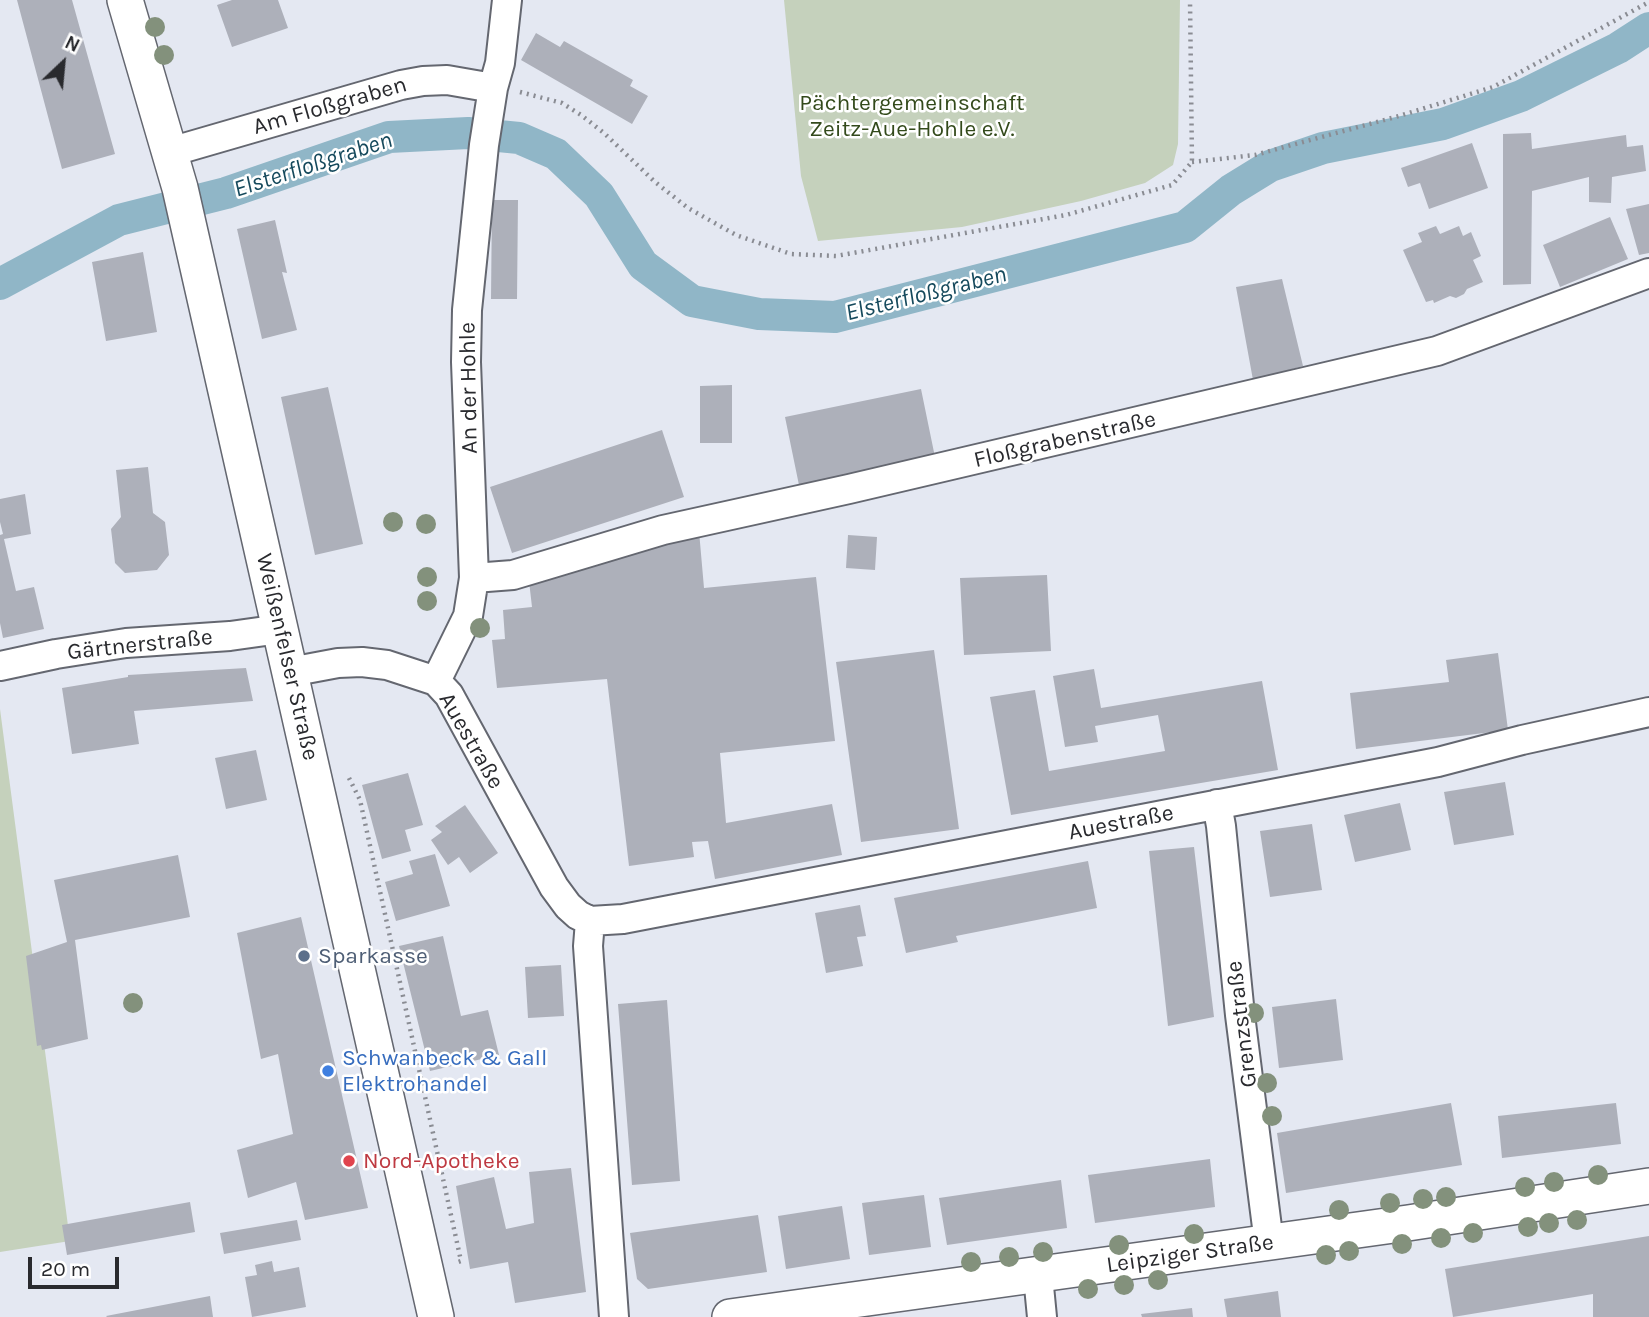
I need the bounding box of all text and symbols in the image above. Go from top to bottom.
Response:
north arrow [28,28,98,98]
text: N [61,31,83,57]
street label: Am Floßgraben [250,71,410,141]
park label: Pächtergemeinschaft Zeitz-Aue-Hohle e.V. [799,89,1025,143]
water label: Elsterfloßgraben [230,126,396,204]
water label: Elsterfloßgraben [842,260,1010,328]
street label: An der Hohle [454,322,484,454]
street label: Floßgrabenstraße [971,406,1159,474]
street label: Weißenfelser Straße [250,551,324,763]
street label: Gärtnerstraße [66,624,214,666]
street label: Auestraße [432,688,510,794]
street label: Auestraße [1066,799,1176,847]
place label: Sparkasse [318,942,428,970]
marker: Sparkasse [296,948,312,964]
street label: Grenzstraße [1221,959,1263,1089]
place label: Schwanbeck & Gall Elektrohandel [342,1044,547,1098]
marker: Schwanbeck & Gall Elektrohandel [320,1063,336,1079]
place label: Nord-Apotheke [363,1147,520,1175]
marker: Nord-Apotheke [341,1153,357,1169]
street label: Leipziger Straße [1105,1229,1275,1279]
scale bar [32,1244,122,1288]
text: 20 m [41,1257,90,1281]

